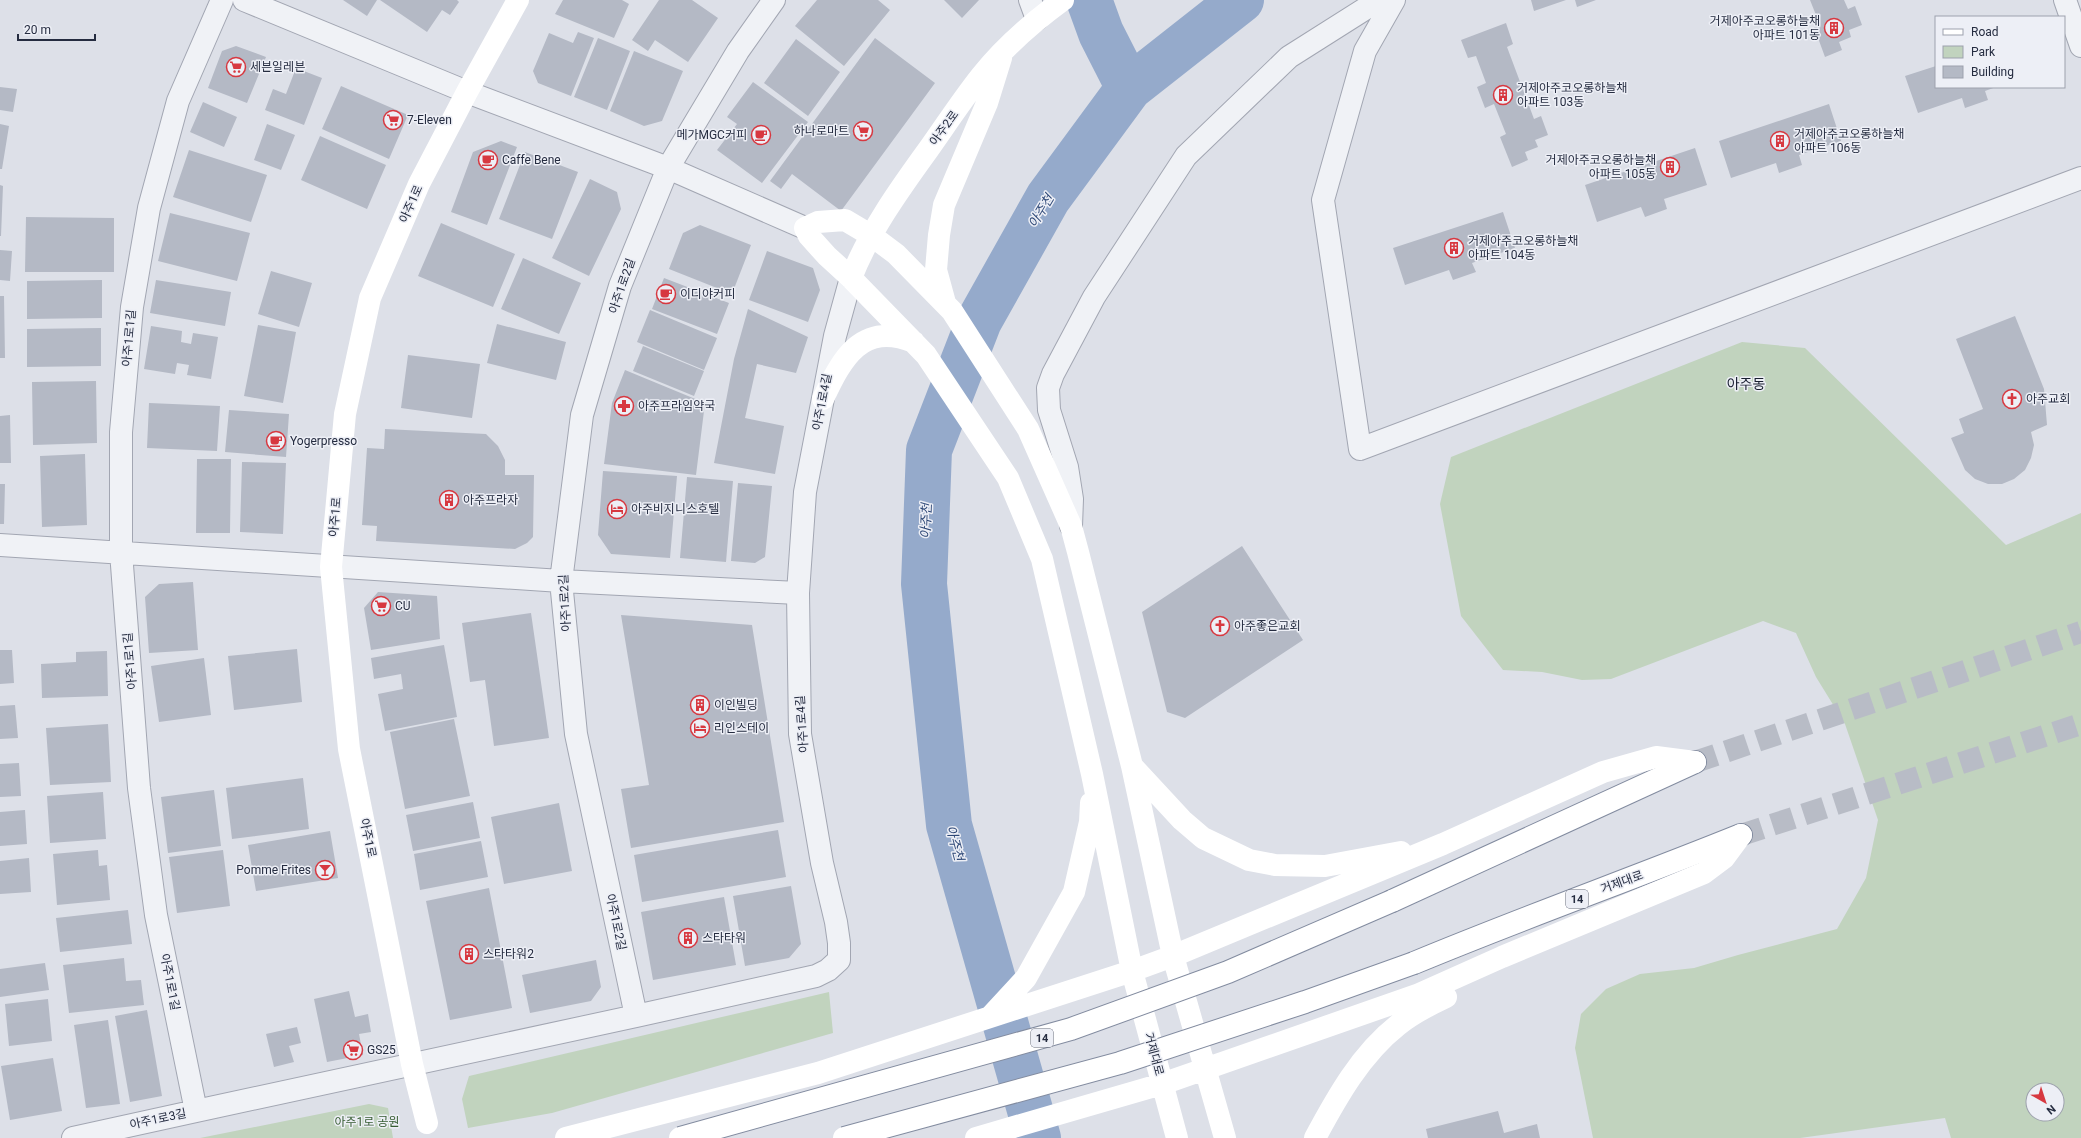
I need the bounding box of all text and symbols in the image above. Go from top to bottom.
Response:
place label: 거제아주코오롱하늘채 아파트 101동 [1710,14,1820,42]
scale bar [18,16,95,42]
legend [1935,16,2065,88]
building icon: 거제아주코오롱하늘채 아파트 101동 [1823,17,1845,39]
text: 20 m [24,23,51,37]
text: Road [1971,25,1999,39]
text: Park [1971,45,1996,59]
supermarket icon: 세븐일레븐 [225,56,247,78]
place label: 세븐일레븐 [250,60,305,74]
text: Building [1971,65,2014,79]
place label: 거제아주코오롱하늘채 아파트 103동 [1517,81,1627,109]
building icon: 거제아주코오롱하늘채 아파트 103동 [1492,84,1514,106]
street label: 아주2로 [927,108,961,148]
supermarket icon: 7-Eleven [382,109,404,131]
place label: 7-Eleven [407,113,452,127]
supermarket icon: 하나로마트 [852,120,874,142]
cafe icon: 메가MGC커피 [750,124,772,146]
place label: 하나로마트 [794,124,849,138]
place label: 거제아주코오롱하늘채 아파트 106동 [1794,127,1904,155]
place label: 메가MGC커피 [676,128,747,142]
building icon: 거제아주코오롱하늘채 아파트 106동 [1769,130,1791,152]
cafe icon: Caffe Bene [477,149,499,171]
place label: Caffe Bene [502,153,561,167]
place label: 거제아주코오롱하늘채 아파트 105동 [1546,153,1656,181]
building icon: 거제아주코오롱하늘채 아파트 105동 [1659,156,1681,178]
street label: 아주1로 [396,183,426,225]
water label: 아주천 [1025,191,1057,230]
place label: 거제아주코오롱하늘채 아파트 104동 [1468,234,1578,262]
building icon: 거제아주코오롱하늘채 아파트 104동 [1443,237,1465,259]
street label: 아주1로2길 [606,256,638,316]
cafe icon: 이디야커피 [655,283,677,305]
place label: 이디야커피 [680,287,735,301]
street label: 아주1로1길 [120,309,138,367]
street label: 아주1로4길 [810,372,834,432]
district label: 아주동 [1727,376,1765,392]
church icon: 아주교회 [2001,388,2023,410]
place label: 아주교회 [2026,392,2070,406]
pharmacy icon: 아주프라임약국 [613,395,635,417]
place label: 아주프라임약국 [638,399,715,413]
cafe icon: Yogerpresso [265,430,287,452]
place label: Yogerpresso [290,434,357,448]
building icon: 아주프라자 [438,489,460,511]
place label: 아주프라자 [463,493,518,507]
street label: 아주1로 [326,497,344,537]
hotel icon: 아주비지니스호텔 [606,498,628,520]
place label: 아주비지니스호텔 [631,502,719,516]
water label: 아주천 [918,502,934,539]
street label: 아주1로2길 [557,574,573,632]
supermarket icon: CU [370,595,392,617]
place label: CU [395,599,411,613]
church icon: 아주좋은교회 [1209,615,1231,637]
place label: 아주좋은교회 [1234,619,1300,633]
street label: 아주1로1길 [121,632,139,690]
building icon: 이인빌딩 [689,694,711,716]
street label: 아주1로4길 [793,695,811,753]
place label: 이인빌딩 [714,698,758,712]
hotel icon: 리인스테이 [689,717,711,739]
place label: 리인스테이 [714,721,769,735]
street label: 아주1로 [357,817,379,859]
water label: 아주천 [943,824,967,863]
bar icon: Pomme Frites [314,859,336,881]
place label: Pomme Frites [236,863,311,877]
street label: 거제대로 [1599,868,1645,896]
road number: 14 [1566,890,1588,908]
street label: 아주1로2길 [603,892,629,952]
building icon: 스타타워 [677,927,699,949]
place label: 스타타워 [702,931,746,945]
building icon: 스타타워2 [458,943,480,965]
place label: 스타타워2 [483,947,534,961]
street label: 아주1로1길 [158,952,182,1012]
road number: 14 [1031,1029,1053,1047]
street label: 거제대로 [1142,1031,1166,1077]
supermarket icon: GS25 [342,1039,364,1061]
place label: GS25 [367,1043,396,1057]
north arrow [2025,1082,2065,1122]
text: N [2044,1102,2058,1117]
street label: 아주1로3길 [128,1106,188,1132]
park label: 아주1로 공원 [335,1115,399,1129]

